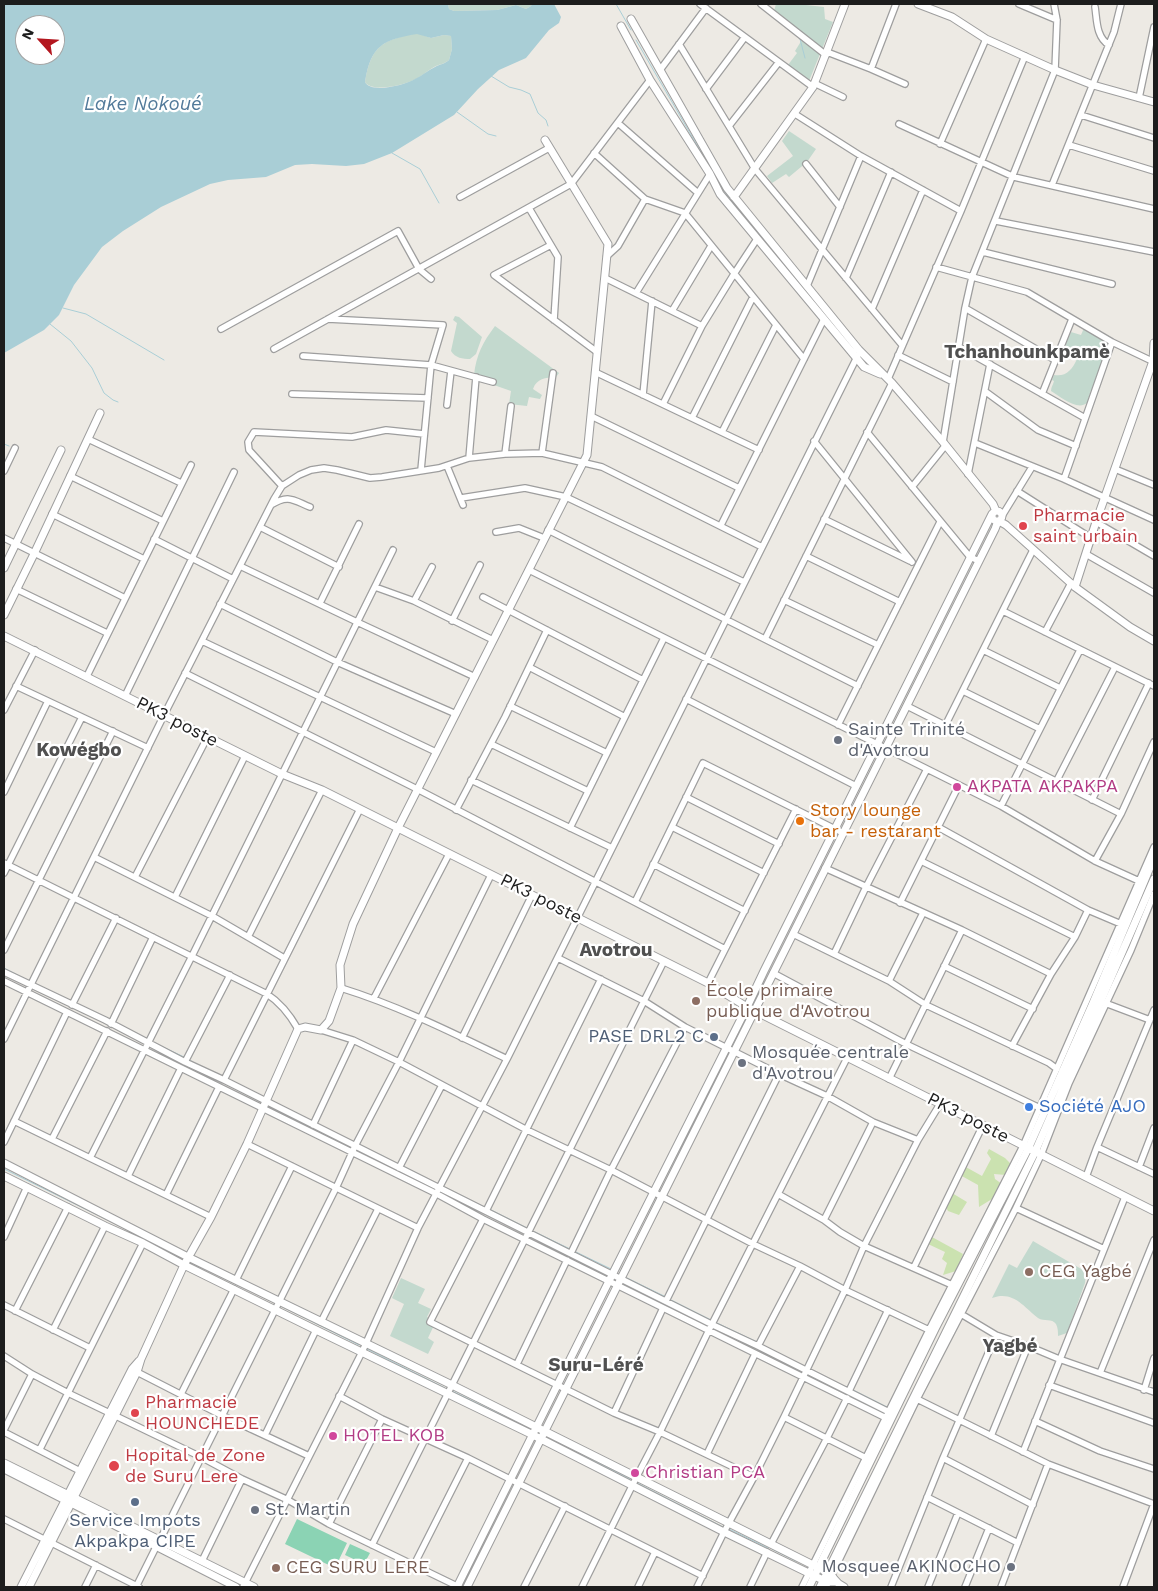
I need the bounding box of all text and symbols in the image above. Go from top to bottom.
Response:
north arrow [15,15,65,65]
text: N [18,26,37,42]
water label: Lake Nokoué [84,93,202,115]
district label: Tchanhounkpamè [944,341,1110,363]
place label: Pharmacie saint urbain [1033,505,1138,548]
marker: Pharmacie saint urbain [1017,520,1029,532]
street label: PK3 poste [132,692,222,752]
place label: Sainte Trinité d'Avotrou [848,719,965,762]
marker: Sainte Trinité d'Avotrou [832,734,844,746]
district label: Kowégbo [36,739,122,761]
place label: AKPATA AKPAKPA [967,776,1118,798]
marker: AKPATA AKPAKPA [951,781,963,793]
place label: Story lounge bar - restarant [810,800,941,842]
marker: Story lounge bar - restarant [794,815,806,827]
street label: PK3 poste [496,869,586,929]
district label: Avotrou [579,939,653,961]
place label: École primaire publique d'Avotrou [706,980,870,1022]
marker: École primaire publique d'Avotrou [690,995,702,1007]
place label: PASE DRL2 C [588,1026,704,1048]
marker: PASE DRL2 C [708,1031,720,1043]
place label: Mosquée centrale d'Avotrou [752,1042,909,1084]
marker: Mosquée centrale d'Avotrou [736,1057,748,1069]
street label: PK3 poste [923,1088,1013,1148]
place label: Société AJO [1039,1096,1146,1118]
marker: Société AJO [1023,1101,1035,1113]
place label: CEG Yagbé [1039,1261,1132,1283]
marker: CEG Yagbé [1023,1266,1035,1278]
district label: Yagbé [982,1335,1038,1357]
district label: Suru-Léré [548,1354,644,1376]
place label: Pharmacie HOUNCHEDE [145,1392,259,1435]
marker: Pharmacie HOUNCHEDE [129,1407,141,1419]
place label: HOTEL KOB [343,1425,445,1447]
marker: HOTEL KOB [327,1430,339,1442]
place label: Hopital de Zone de Suru Lere [125,1445,265,1488]
marker: Hopital de Zone de Suru Lere [107,1459,121,1473]
place label: Christian PCA [645,1462,765,1484]
marker: Christian PCA [629,1467,641,1479]
marker: Service Impots Akpakpa CIPE [129,1496,141,1508]
place label: St. Martin [265,1499,351,1521]
marker: St. Martin [249,1504,261,1516]
place label: Service Impots Akpakpa CIPE [69,1510,201,1552]
place label: Mosquee AKINOCHO [821,1556,1001,1578]
place label: CEG SURU LERE [286,1557,430,1579]
marker: Mosquee AKINOCHO [1005,1561,1017,1573]
marker: CEG SURU LERE [270,1562,282,1574]

